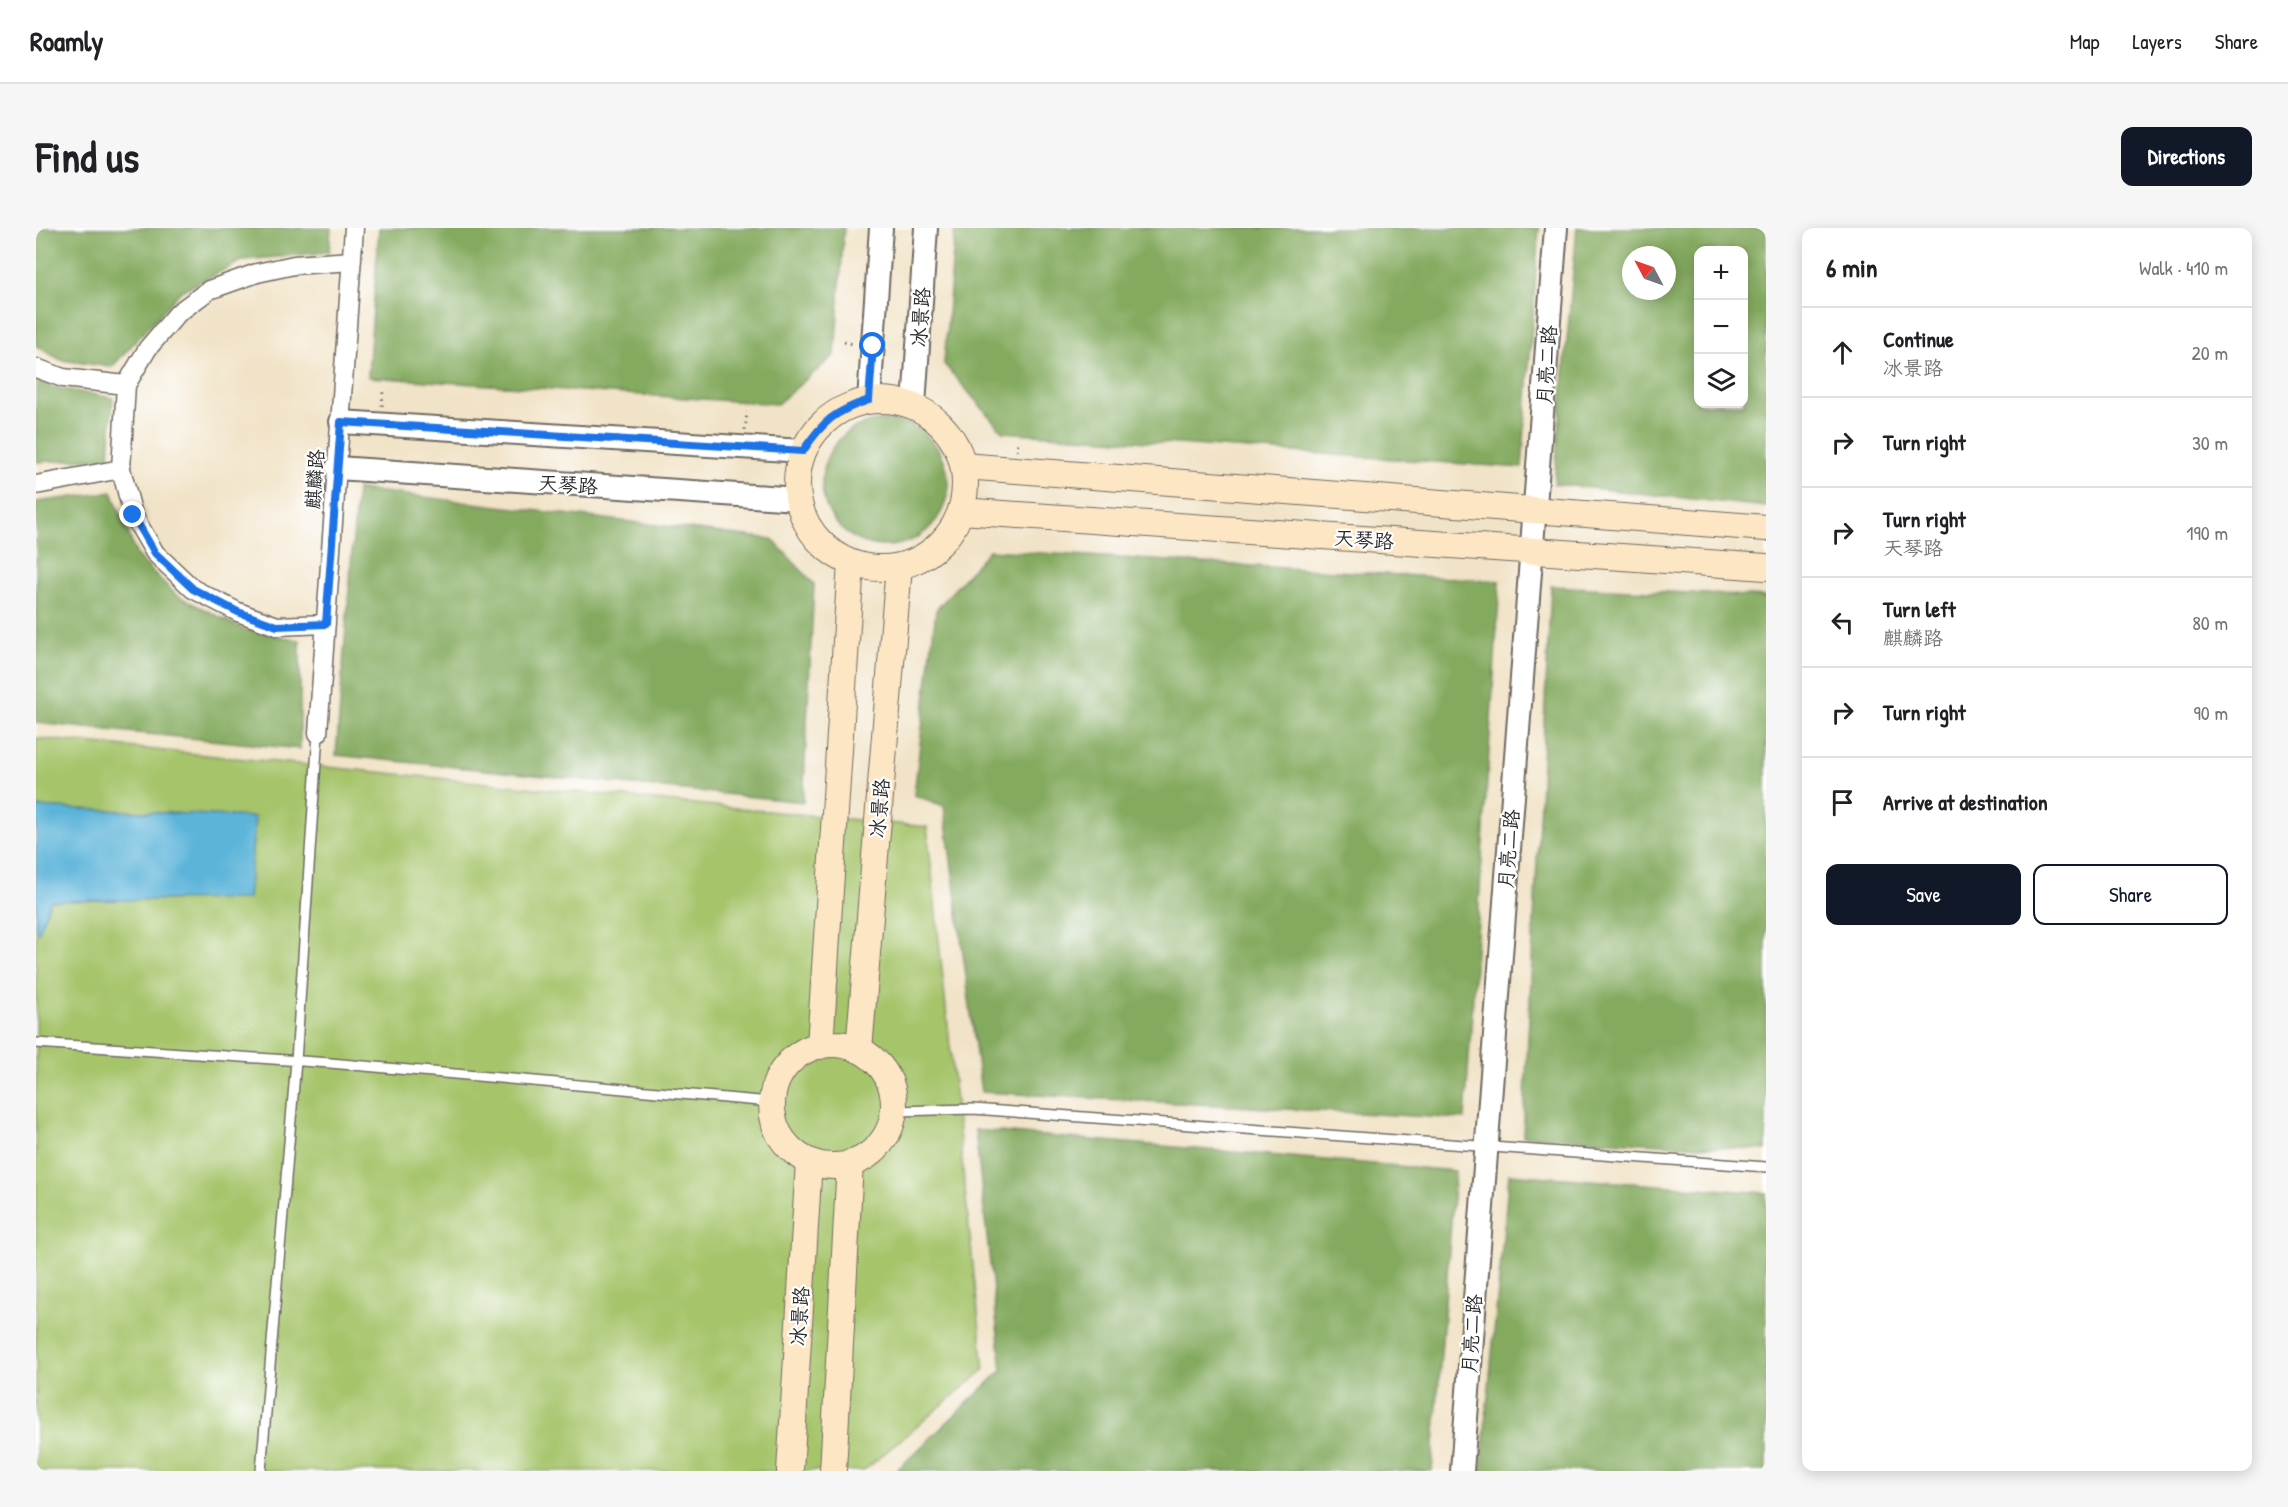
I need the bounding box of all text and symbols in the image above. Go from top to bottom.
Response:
text: Roamly [30,22,103,60]
text: Map [2070,27,2099,56]
text: Layers [2132,27,2182,56]
text: Share [2215,27,2258,56]
button: Directions [2121,127,2252,186]
text: Find us [36,128,139,185]
north arrow [1622,246,1676,300]
map controls [1694,246,1748,408]
button: + [1694,246,1748,300]
text: 6 min [1826,250,1878,285]
text: Walk · 410 m [2139,254,2228,281]
street label: 冰景路 [904,285,936,348]
button: − [1694,300,1748,354]
street label: 月亮二路 [1530,323,1562,406]
text: Continue [1883,324,1954,354]
route start [859,332,885,358]
icon: ahead [1826,336,1859,369]
text: 20 m [2191,339,2228,366]
button: layers [1694,354,1748,408]
text: 冰景路 [1883,354,1943,381]
icon: right [1826,426,1859,459]
text: Turn right [1883,427,1966,457]
text: 30 m [2192,429,2228,456]
street label: 麒麟路 [298,447,330,510]
street label: 天琴路 [537,468,600,500]
route end [119,501,145,527]
text: Turn right [1883,504,1966,534]
icon: right [1826,516,1859,549]
text: 190 m [2186,519,2228,546]
street label: 天琴路 [1333,523,1396,555]
text: 天琴路 [1883,534,1943,561]
text: Turn left [1883,594,1956,624]
icon: left [1826,606,1859,639]
text: 80 m [2192,609,2228,636]
text: 麒麟路 [1883,624,1943,651]
icon: right [1826,696,1859,729]
text: Turn right [1883,697,1966,727]
text: 90 m [2194,699,2228,726]
street label: 冰景路 [863,776,895,839]
icon: arrive [1826,786,1859,819]
text: Arrive at destination [1883,787,2048,817]
street label: 月亮二路 [1491,807,1525,890]
button: Save [1826,864,2021,925]
button: Share [2033,864,2228,925]
street label: 冰景路 [783,1284,815,1347]
street label: 月亮二路 [1455,1292,1487,1375]

